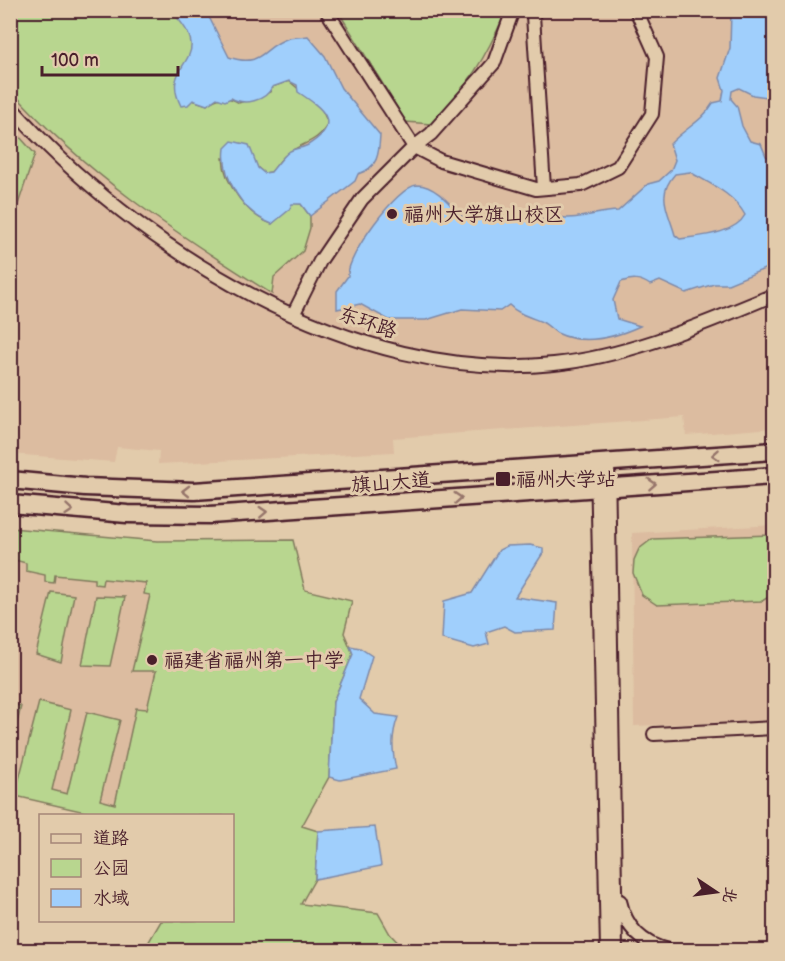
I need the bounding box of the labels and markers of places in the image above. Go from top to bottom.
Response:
place label: 福州大学旗山校区 [404,203,564,227]
marker: 福州大学旗山校区 [385,207,399,221]
place label: 福州大学站 [516,468,616,492]
marker: 福州大学站 [494,470,512,488]
place label: 福建省福州第一中学 [164,649,344,673]
marker: 福建省福州第一中学 [145,653,159,667]

